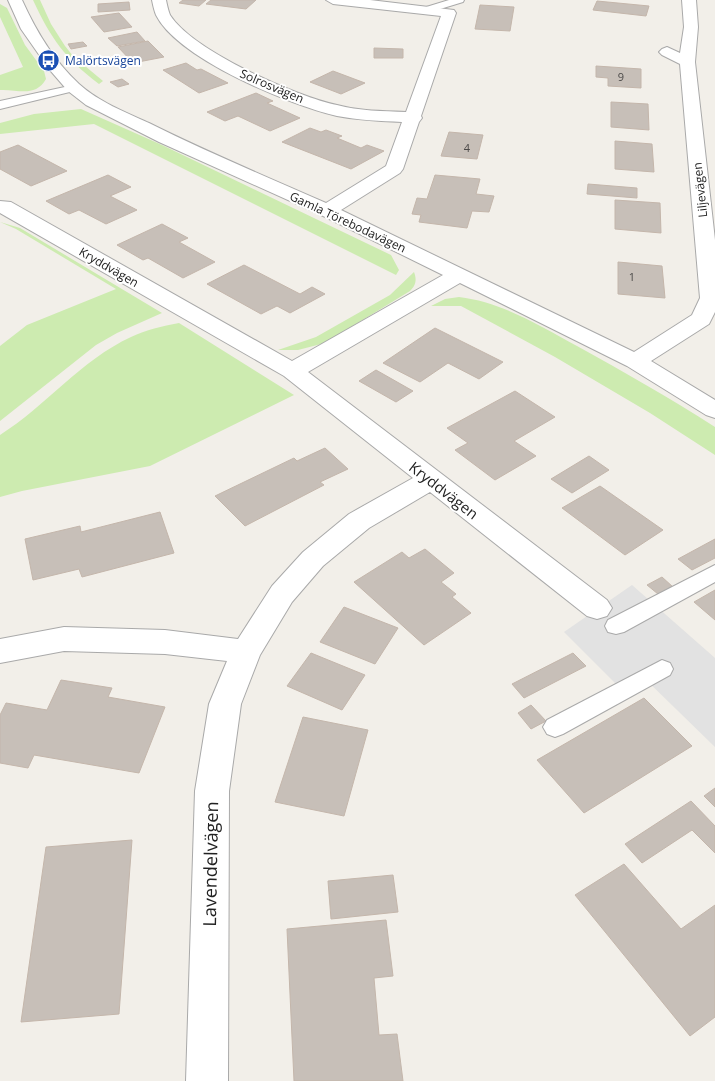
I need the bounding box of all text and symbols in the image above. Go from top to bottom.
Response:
bus stop icon: Malörtsvägen [37,48,61,72]
place label: Malörtsvägen [65,52,141,69]
street label: Solrosvägen [237,65,307,107]
house number: 9 [618,69,624,84]
house number: 4 [464,140,471,155]
street label: Liljevägen [689,162,711,218]
street label: Gamla Törebodavägen [287,188,409,256]
street label: Kryddvägen [76,243,142,291]
house number: 1 [629,269,635,284]
street label: Kryddvägen [405,457,483,523]
street label: Lavendelvägen [197,801,223,927]

